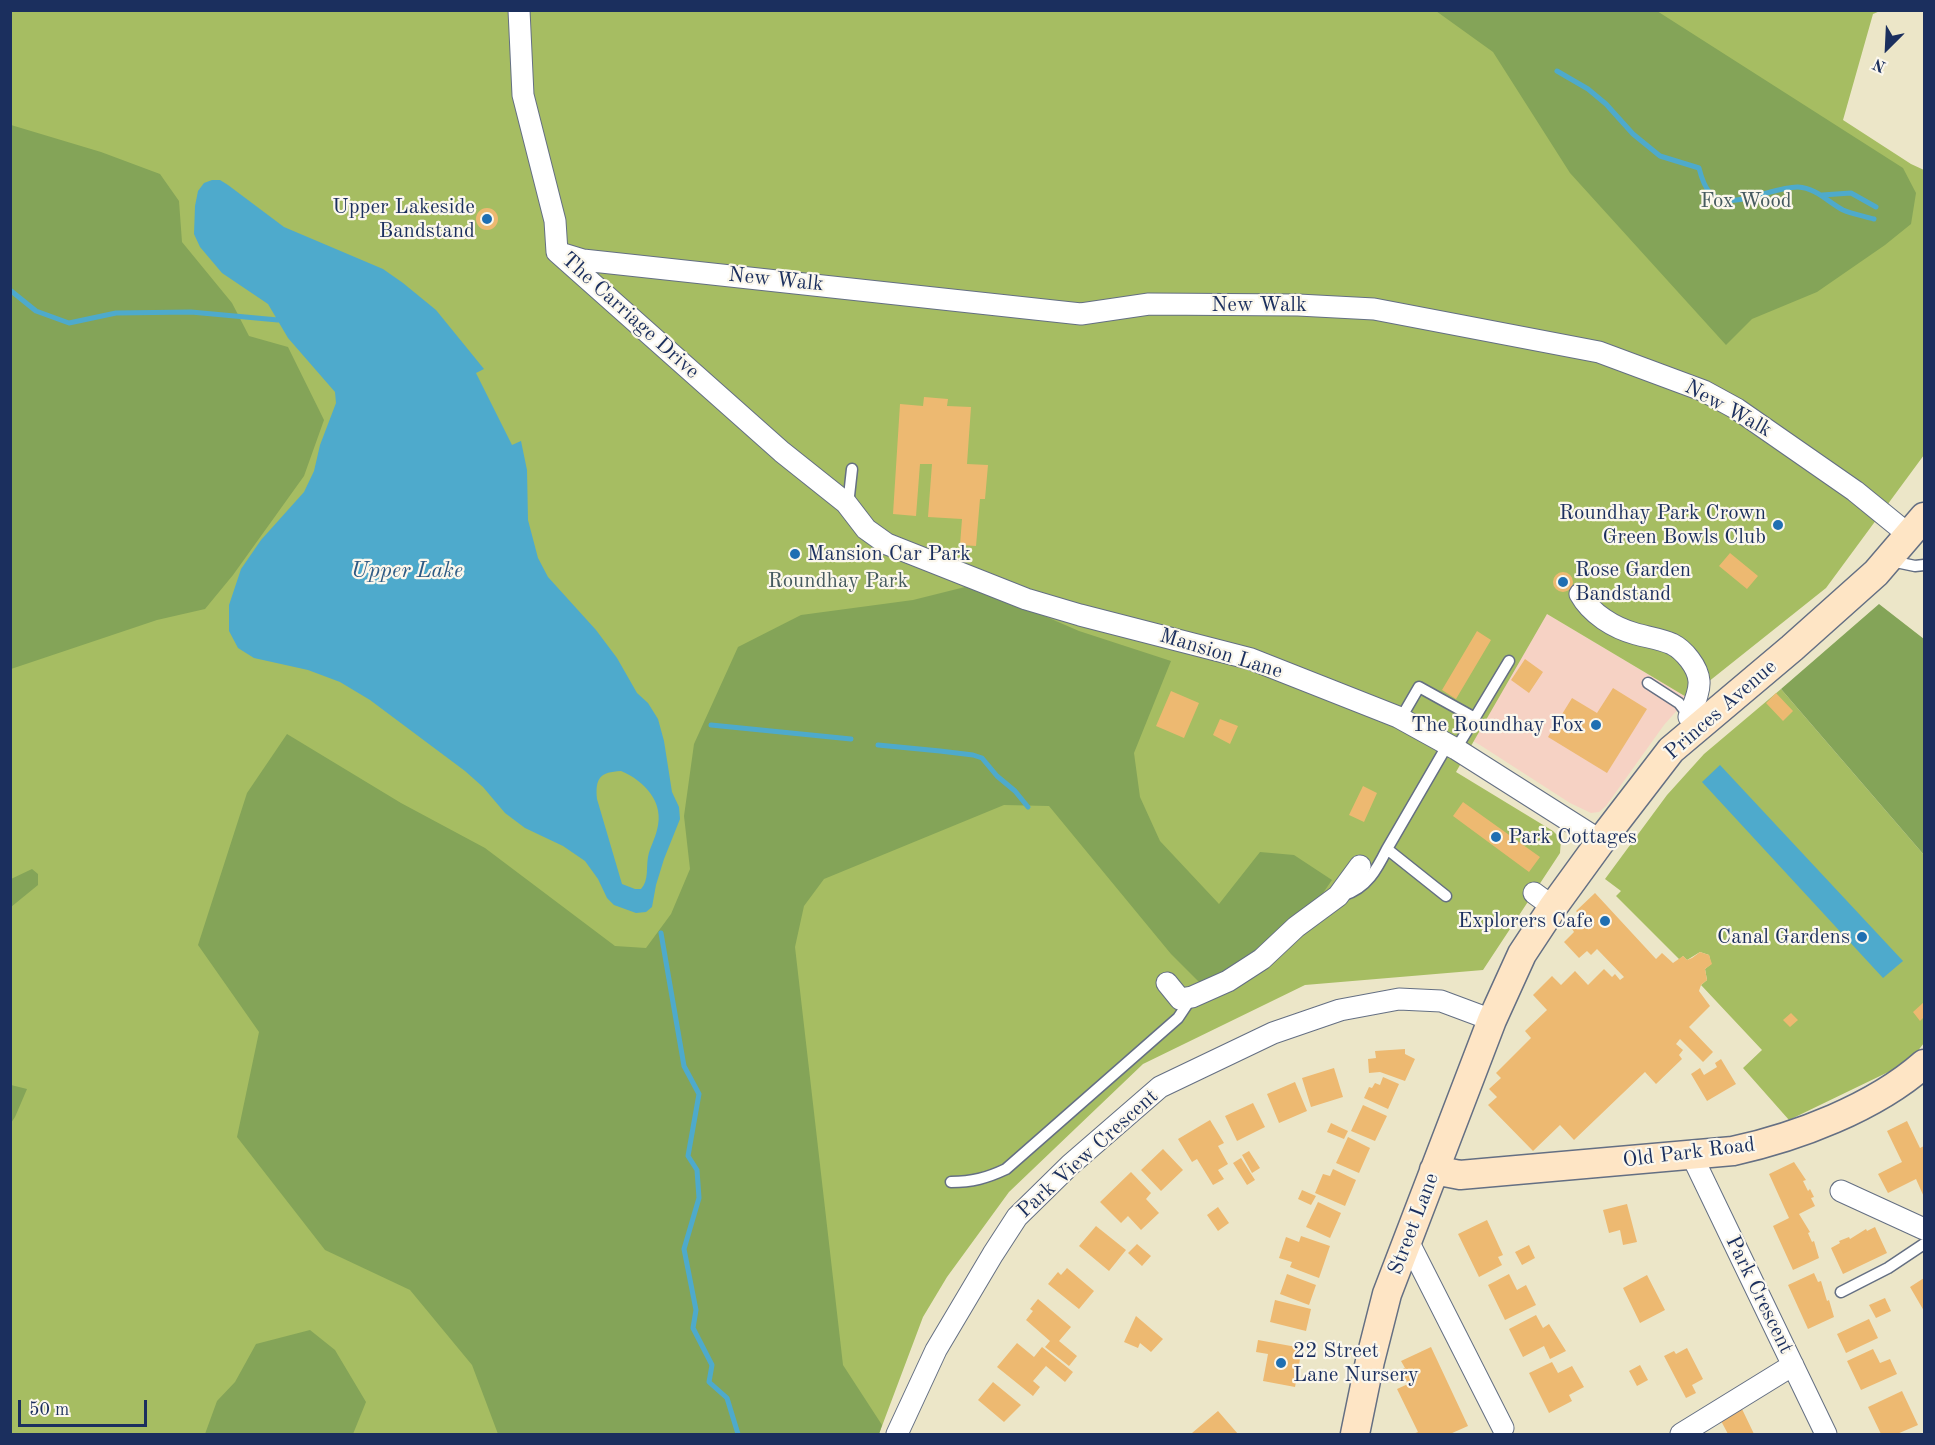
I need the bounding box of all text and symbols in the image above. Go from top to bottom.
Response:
north arrow [1857,18,1917,78]
text: N [1871,55,1889,74]
park label: Fox Wood [1700,188,1792,214]
place label: Upper Lakeside Bandstand [332,194,475,244]
marker: Upper Lakeside Bandstand [480,212,494,226]
street label: The Carriage Drive [556,247,704,385]
street label: New Walk [727,262,825,298]
street label: New Walk [1211,292,1307,318]
street label: New Walk [1680,375,1776,443]
place label: Roundhay Park Crown Green Bowls Club [1559,500,1766,550]
marker: Roundhay Park Crown Green Bowls Club [1771,518,1785,532]
place label: Mansion Car Park [807,541,971,567]
marker: Mansion Car Park [788,547,802,561]
place label: Rose Garden Bandstand [1575,557,1691,607]
water label: Upper Lake [351,558,463,584]
park label: Roundhay Park [768,568,908,594]
marker: Rose Garden Bandstand [1556,575,1570,589]
street label: Mansion Lane [1157,623,1285,685]
street label: Princes Avenue [1660,654,1782,766]
place label: The Roundhay Fox [1411,712,1584,738]
marker: The Roundhay Fox [1589,718,1603,732]
place label: Park Cottages [1508,824,1637,850]
marker: Park Cottages [1489,830,1503,844]
place label: Explorers Cafe [1458,908,1593,934]
marker: Explorers Cafe [1598,914,1612,928]
place label: Canal Gardens [1717,924,1850,950]
marker: Canal Gardens [1855,930,1869,944]
street label: Park View Crescent [1012,1084,1164,1224]
street label: Old Park Road [1621,1132,1757,1174]
street label: Street Lane [1383,1170,1445,1278]
street label: Park Crescent [1720,1232,1798,1358]
place label: 22 Street Lane Nursery [1293,1338,1419,1388]
marker: 22 Street Lane Nursery [1274,1356,1288,1370]
scale bar [21,1388,150,1426]
text: 50 m [29,1401,69,1419]

